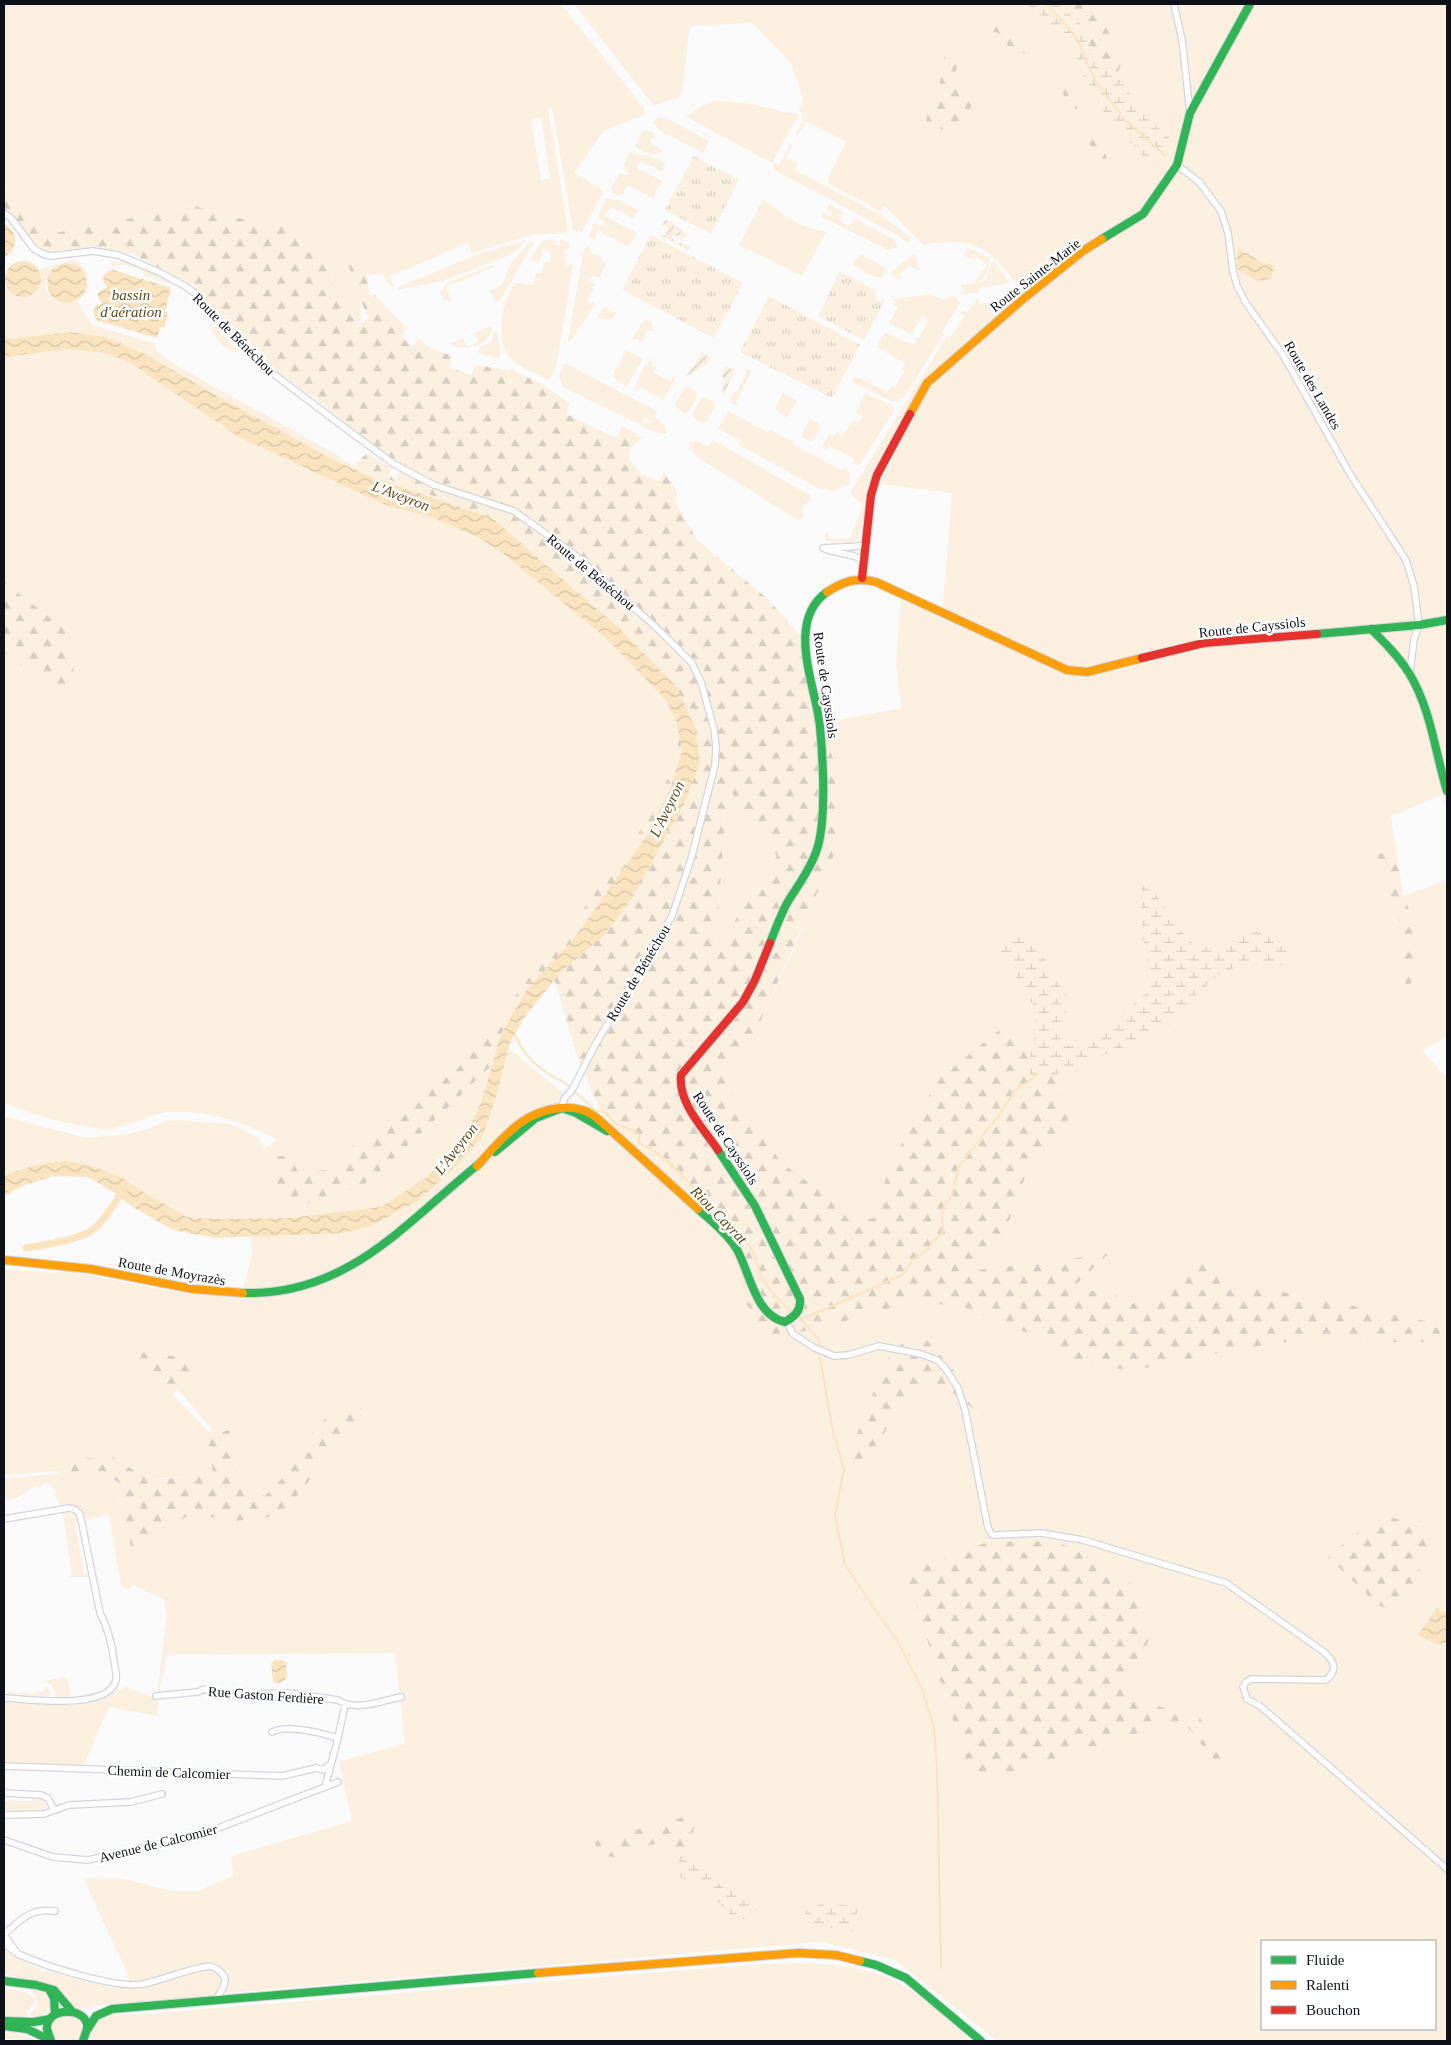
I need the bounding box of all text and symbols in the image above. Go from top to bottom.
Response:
street label: Route Sainte-Marie [987,236,1083,315]
water label: bassin d'aération [100,287,162,320]
street label: Route de Bénéchou [190,290,278,378]
street label: Route des Landes [1281,338,1344,432]
water label: L'Aveyron [369,477,432,514]
street label: Route de Bénéchou [544,531,637,613]
street label: Route de Cayssiols [1198,614,1306,641]
street label: Route de Cayssiols [811,631,840,739]
water label: L'Aveyron [646,778,687,840]
street label: Route de Bénéchou [604,922,673,1024]
street label: Route de Cayssiols [690,1089,761,1187]
water label: L'Aveyron [431,1120,481,1178]
water label: Riou Cayrat [687,1182,751,1248]
street label: Route de Moyrazès [117,1255,227,1288]
street label: Rue Gaston Ferdière [208,1684,324,1707]
street label: Chemin de Calcomier [107,1763,231,1782]
street label: Avenue de Calcomier [98,1821,219,1865]
legend [1261,1940,1436,2030]
text: Fluide [1306,1952,1345,1968]
text: Ralenti [1306,1977,1349,1993]
text: Bouchon [1306,2002,1361,2018]

